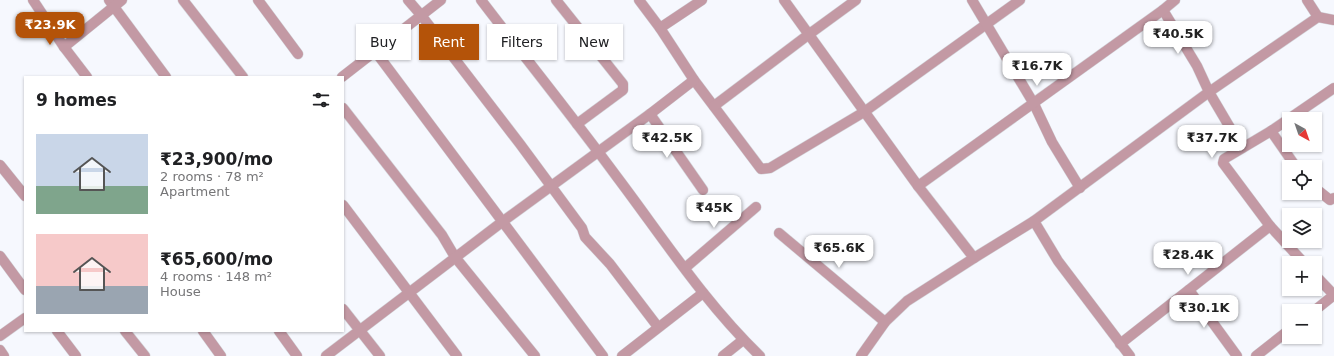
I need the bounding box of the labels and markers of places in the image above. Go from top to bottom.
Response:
pin: ₹23.9K [17,12,83,46]
pin: ₹40.5K [1145,21,1211,55]
pin: ₹16.7K [1004,53,1070,87]
pin: ₹42.5K [634,125,700,159]
pin: ₹37.7K [1179,125,1245,159]
pin: ₹45K [690,195,738,229]
pin: ₹65.6K [806,235,872,269]
pin: ₹28.4K [1155,242,1221,276]
pin: ₹30.1K [1171,295,1237,329]

